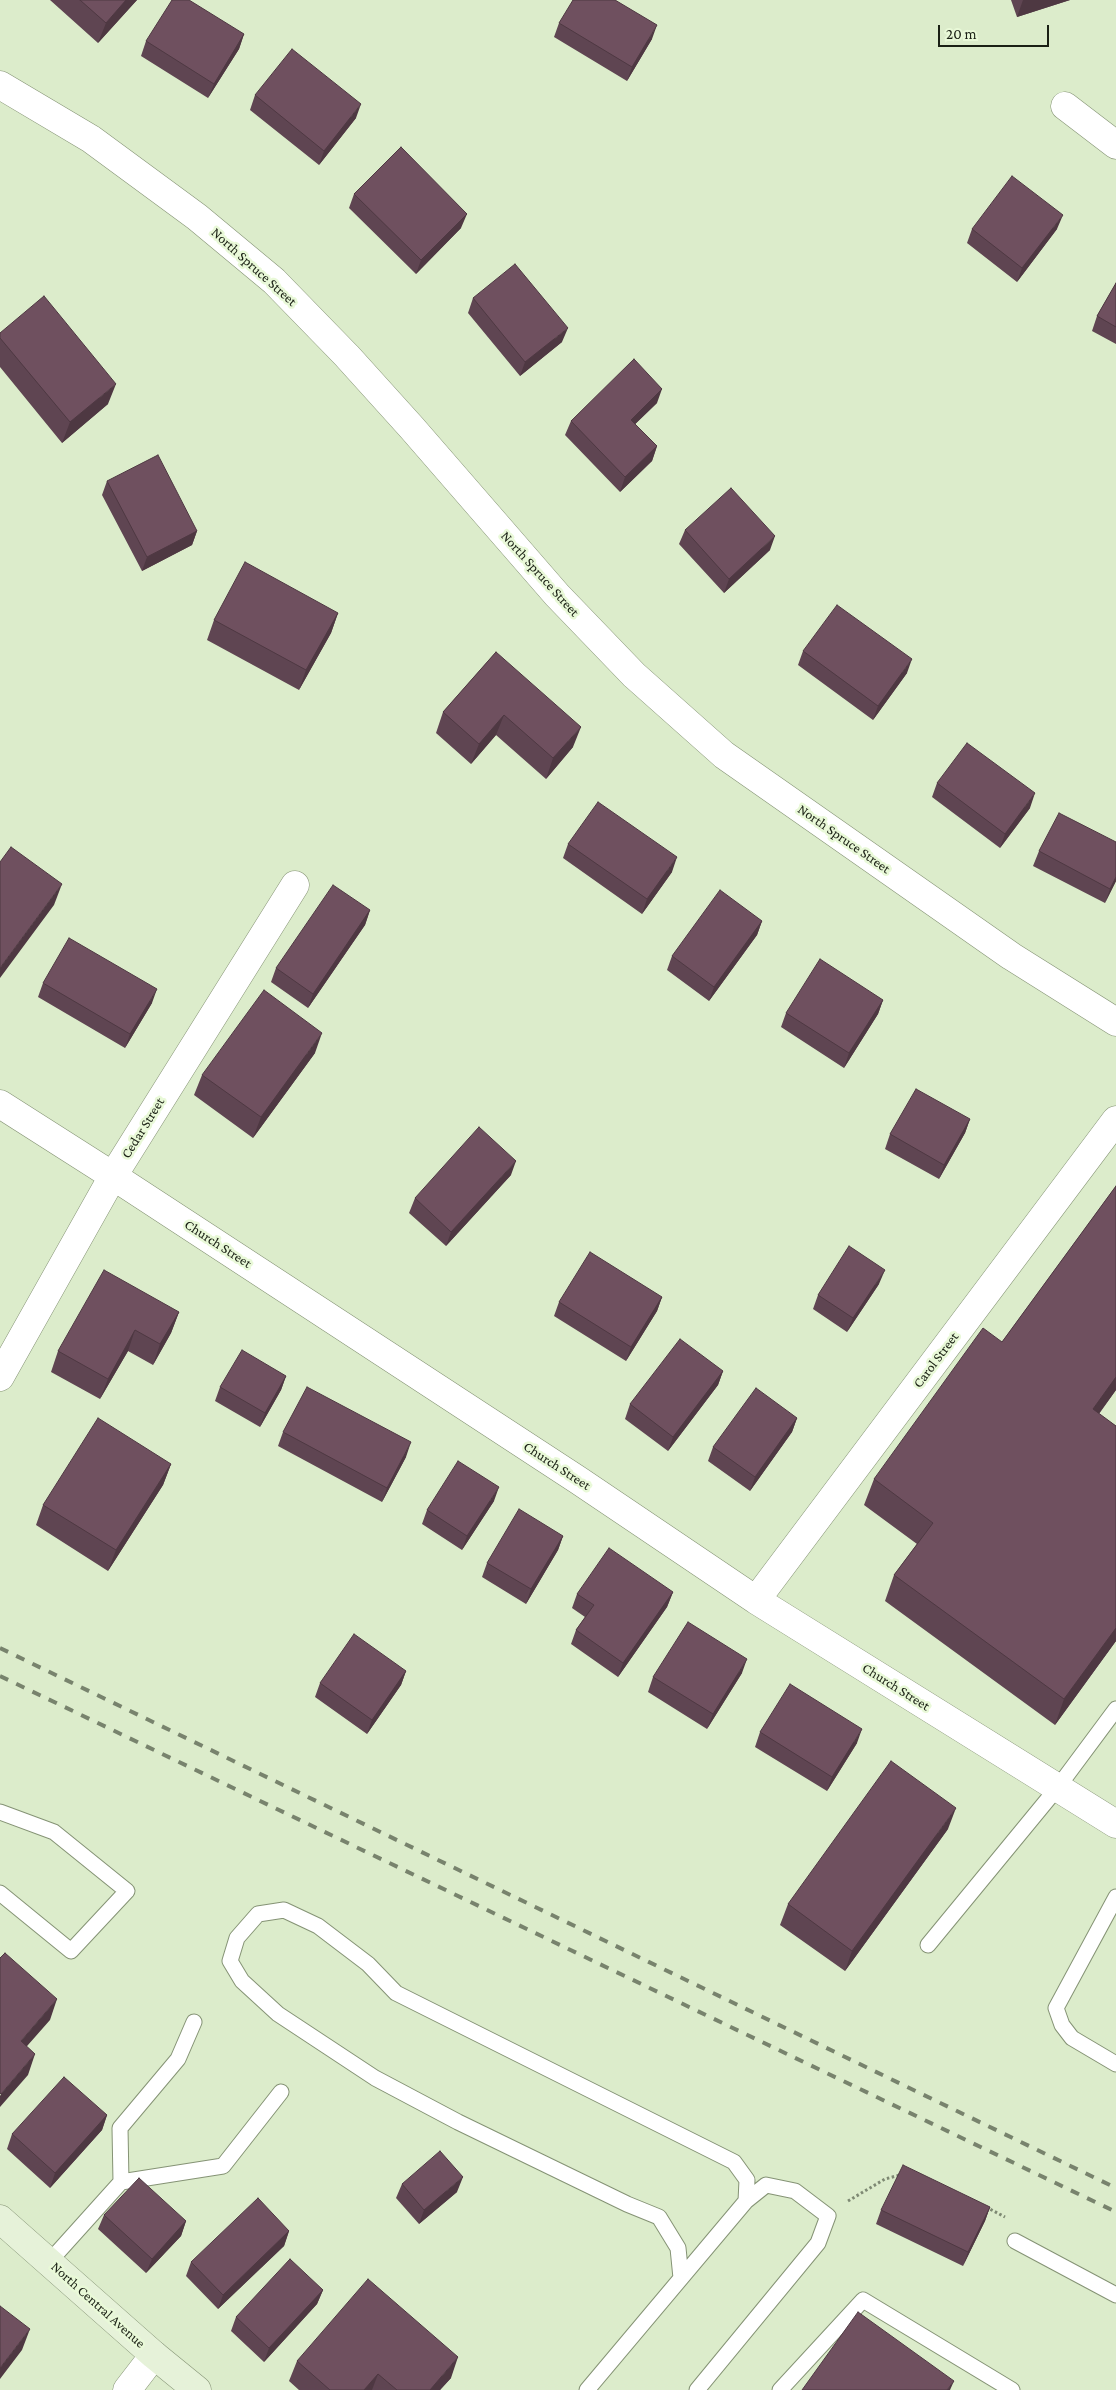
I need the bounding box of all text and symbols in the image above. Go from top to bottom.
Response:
scale bar [941,15,1052,47]
text: 20 m [946,26,977,42]
street label: North Spruce Street [208,224,300,310]
street label: North Spruce Street [497,528,583,620]
street label: North Spruce Street [794,801,894,877]
street label: Cedar Street [118,1094,168,1162]
street label: Church Street [181,1216,255,1272]
street label: Carol Street [910,1329,962,1391]
street label: Church Street [520,1438,594,1494]
street label: Church Street [859,1660,933,1714]
street label: North Central Avenue [47,2258,149,2352]

